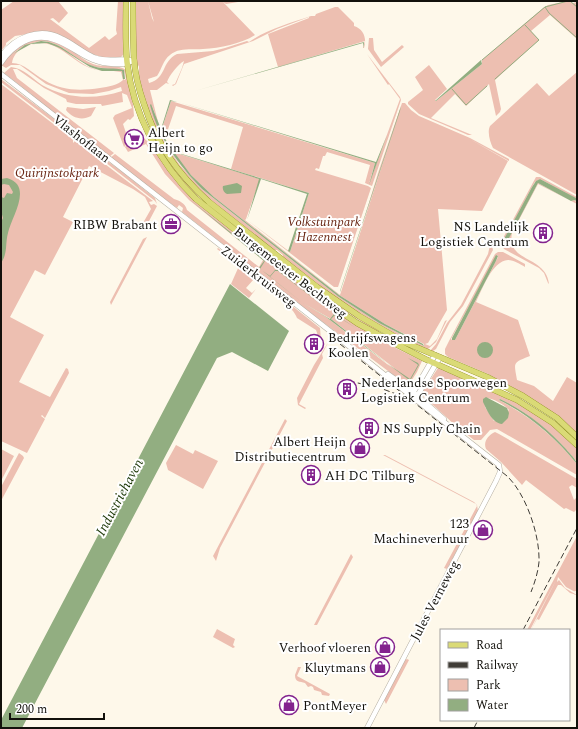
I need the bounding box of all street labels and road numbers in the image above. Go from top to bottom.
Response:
street label: Vlashoflaan [48,110,115,168]
street label: Burgemeester Bechtweg [229,222,351,324]
street label: Zuiderkruisweg [216,241,300,313]
street label: Jules Verneweg [405,557,465,644]

